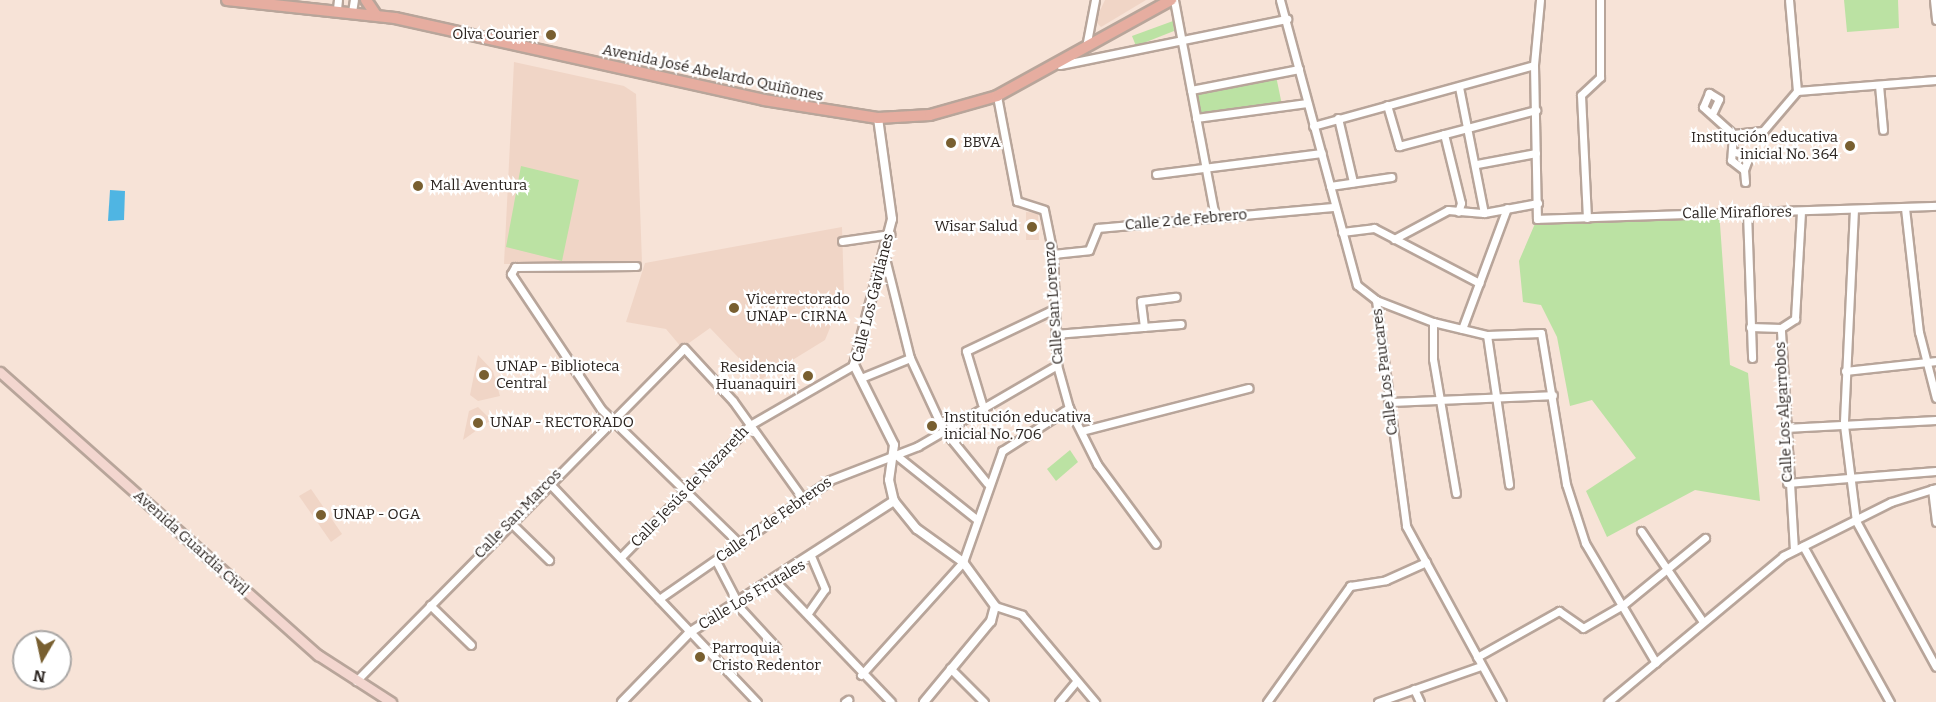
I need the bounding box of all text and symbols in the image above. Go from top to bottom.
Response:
place label: Olva Courier [452,26,539,44]
marker: Olva Courier [544,28,558,42]
street label: Avenida José Abelardo Quiñones [601,41,825,105]
place label: Institución educativa inicial No. 364 [1691,128,1838,163]
place label: BBVA [963,134,1001,152]
marker: BBVA [944,136,958,150]
marker: Institución educativa inicial No. 364 [1843,139,1857,153]
place label: Mall Aventura [430,177,527,195]
marker: Mall Aventura [411,179,425,193]
street label: Calle Miraflores [1682,203,1792,223]
street label: Calle 2 de Febrero [1124,206,1248,234]
place label: Wisar Salud [934,218,1018,236]
marker: Wisar Salud [1023,218,1041,236]
street label: Calle Los Gavilanes [848,232,898,364]
street label: Calle San Lorenzo [1041,241,1067,365]
place label: Vicerrectorado UNAP - CIRNA [746,290,850,325]
marker: Vicerrectorado UNAP - CIRNA [727,301,741,315]
street label: Calle Los Paucares [1368,308,1402,436]
street label: Calle Los Algarrobos [1771,341,1797,483]
place label: UNAP - Biblioteca Central [496,357,620,392]
place label: Residencia Huanaquiri [716,358,796,393]
marker: UNAP - Biblioteca Central [477,368,491,382]
marker: Residencia Huanaquiri [801,369,815,383]
place label: Institución educativa inicial No. 706 [944,408,1091,443]
place label: UNAP - RECTORADO [490,414,634,432]
marker: UNAP - RECTORADO [471,416,485,430]
marker: Institución educativa inicial No. 706 [925,419,939,433]
street label: Calle Jesús de Nazareth [627,423,753,551]
street label: Calle San Marcos [471,465,565,563]
street label: Calle 27 de Febreros [713,473,835,567]
street label: Avenida Guardia Civil [130,487,252,599]
place label: UNAP - OGA [333,506,420,524]
marker: UNAP - OGA [314,508,328,522]
street label: Calle Los Frutales [695,556,809,634]
north arrow [12,630,72,690]
place label: Parroquia Cristo Redentor [712,639,821,674]
marker: Parroquia Cristo Redentor [693,650,707,664]
text: N [32,666,47,687]

